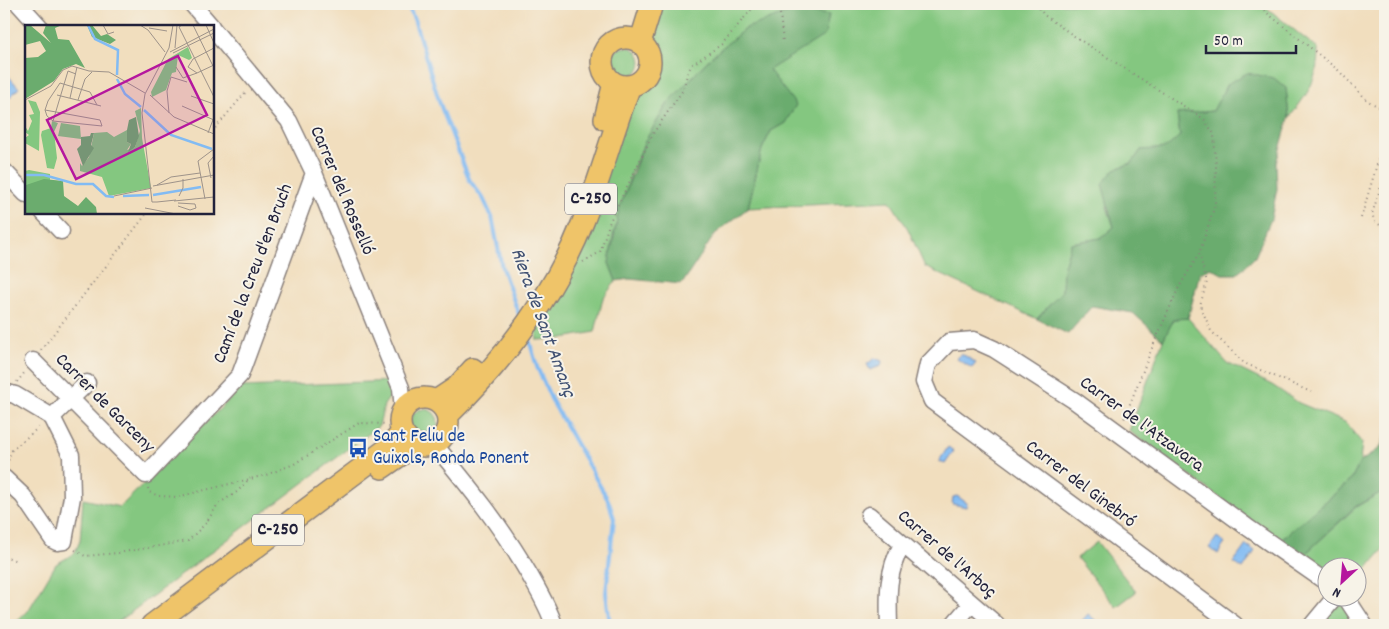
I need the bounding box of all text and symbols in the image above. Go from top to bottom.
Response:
scale bar [1206,22,1296,54]
inset map [25,25,214,214]
text: 50 m [1214,31,1243,53]
street label: Carrer del Rosselló [302,122,380,260]
street label: Camí de la Creu d'en Bruch [207,180,301,368]
road number: C-250 [565,183,617,214]
water label: Riera de Sant Amanç [502,244,582,402]
street label: Carrer de Garceny [48,348,160,460]
street label: Carrer de l'Atzavara [1073,370,1210,480]
place label: Sant Feliu de Guixols, Ronda Ponent [373,424,529,473]
street label: Carrer del Ginebró [1019,434,1141,536]
bus stop icon: Sant Feliu de Guixols, Ronda Ponent [347,437,369,459]
street label: Carrer de l'Arboç [890,504,1002,606]
road number: C-250 [252,514,304,546]
north arrow [1316,556,1366,606]
text: N [1330,581,1345,602]

